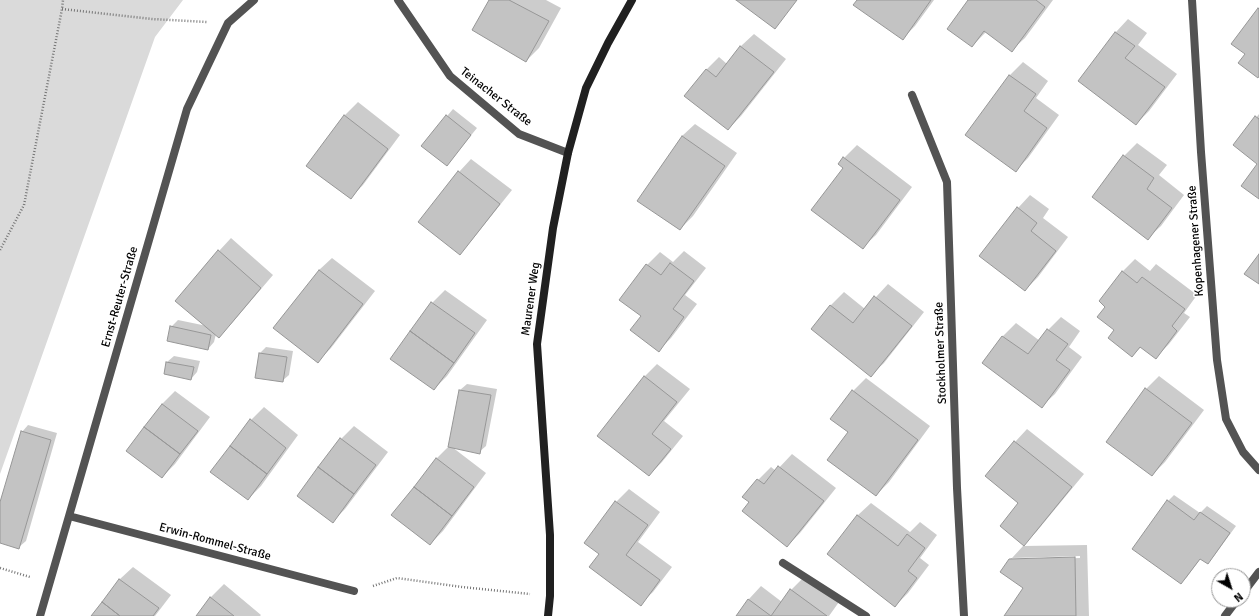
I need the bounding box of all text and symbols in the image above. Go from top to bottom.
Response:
street label: Teinacher Straße [457,65,535,129]
street label: Kopenhagener Straße [1185,185,1207,297]
street label: Ernst-Reuter-Straße [99,245,141,349]
street label: Maurener Weg [519,261,543,337]
street label: Stockholmer Straße [932,302,950,404]
street label: Erwin-Rommel-Straße [158,520,272,564]
north arrow [1211,568,1251,608]
text: N [1231,589,1245,604]

